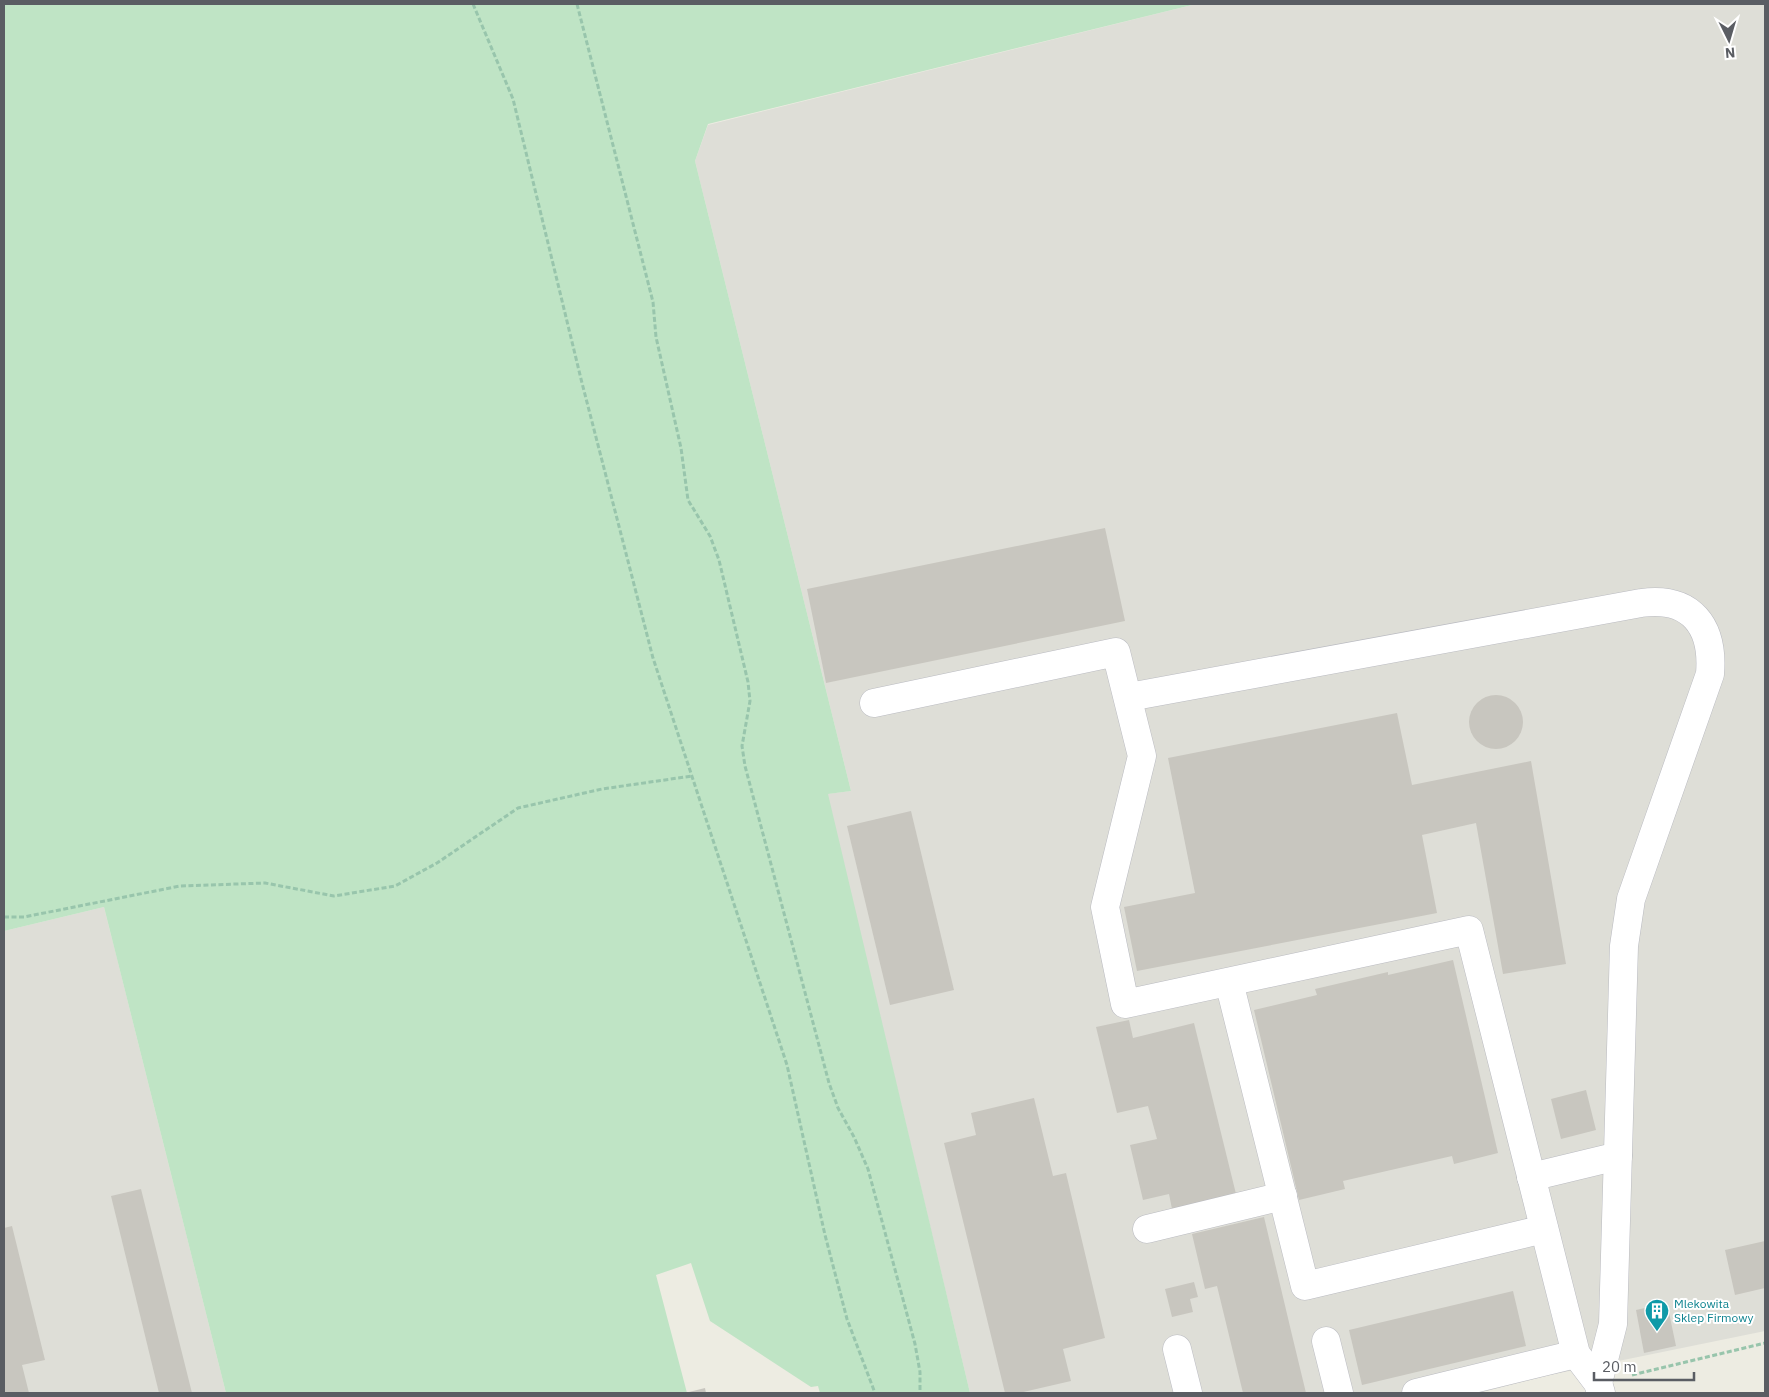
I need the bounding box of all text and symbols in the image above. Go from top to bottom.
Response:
north arrow [1704,15,1754,65]
text: N [1724,44,1736,62]
place label: Mlekowita Sklep Firmowy [1674,1296,1753,1325]
building icon: Mlekowita Sklep Firmowy [1644,1298,1670,1332]
scale bar [1594,1350,1694,1382]
text: 20 m [1602,1357,1637,1376]

